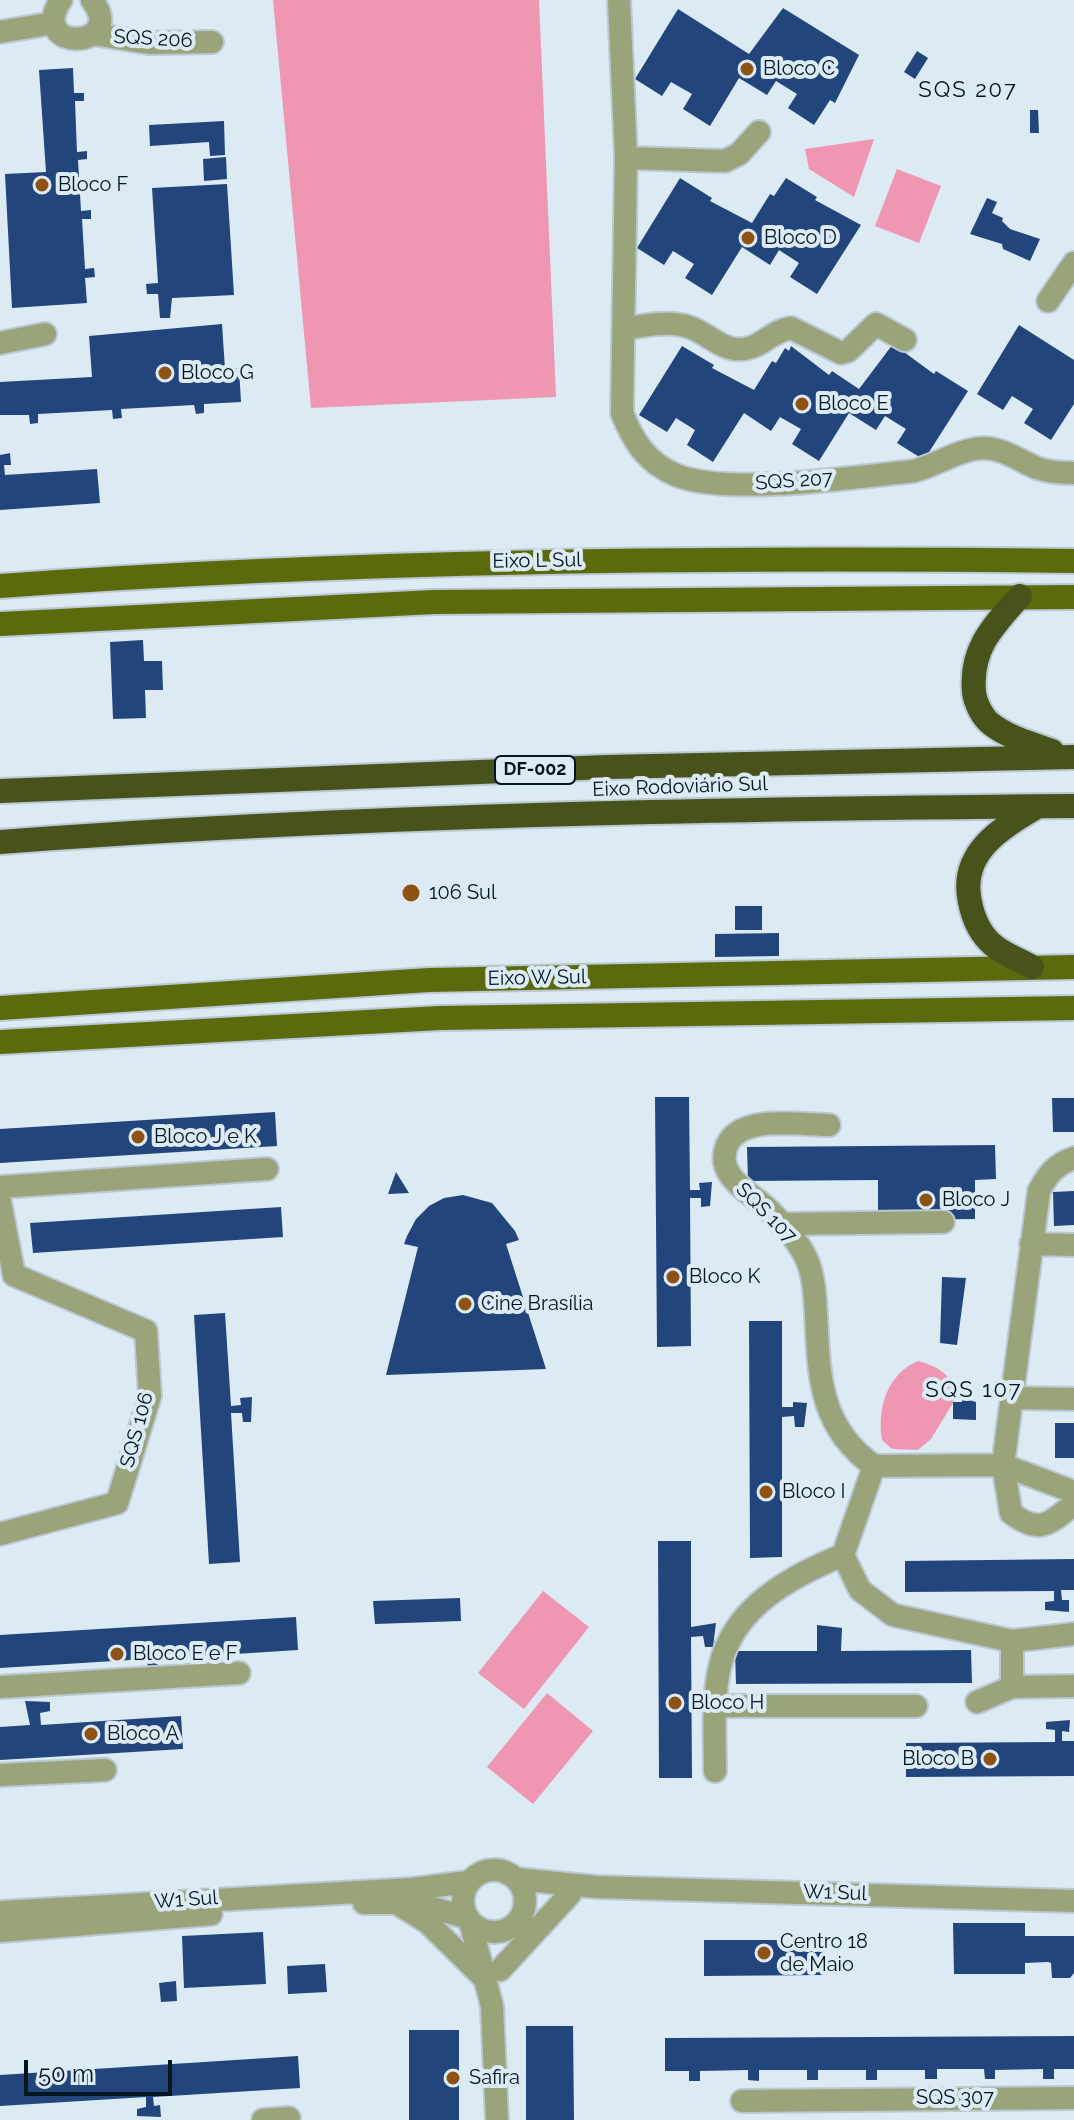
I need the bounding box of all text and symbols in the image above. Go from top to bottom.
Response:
street label: SQS 206 [113,25,193,53]
place label: Bloco C [763,57,835,81]
marker: Bloco C [738,60,756,78]
district label: SQS 207 [918,77,1018,103]
place label: Bloco F [58,173,128,197]
marker: Bloco F [33,176,51,194]
place label: Bloco D [764,226,837,250]
marker: Bloco D [739,229,757,247]
place label: Bloco G [181,361,254,385]
marker: Bloco G [156,364,174,382]
place label: Bloco E [818,392,889,416]
marker: Bloco E [793,395,811,413]
street label: SQS 207 [754,466,834,496]
street label: Eixo L Sul [492,548,582,574]
road number: DF-002 [495,756,575,784]
street label: Eixo Rodoviário Sul [592,772,768,802]
place label: 106 Sul [429,881,496,905]
marker: 106 Sul [400,882,422,904]
street label: Eixo W Sul [487,965,587,991]
place label: Bloco J e K [154,1125,257,1149]
marker: Bloco J e K [129,1128,147,1146]
street label: SQS 107 [731,1178,801,1248]
place label: Bloco J [942,1188,1010,1212]
marker: Bloco J [917,1191,935,1209]
place label: Bloco K [689,1265,760,1289]
marker: Bloco K [664,1268,682,1286]
place label: Cine Brasília [481,1292,593,1316]
marker: Cine Brasília [456,1295,474,1313]
district label: SQS 107 [925,1377,1023,1403]
street label: SQS 106 [115,1390,159,1470]
place label: Bloco I [782,1480,845,1504]
marker: Bloco I [757,1483,775,1501]
place label: Bloco E e F [133,1642,237,1666]
marker: Bloco E e F [108,1645,126,1663]
place label: Bloco H [691,1691,764,1715]
marker: Bloco H [666,1694,684,1712]
place label: Bloco A [107,1722,179,1746]
marker: Bloco A [82,1725,100,1743]
place label: Bloco B [902,1747,974,1771]
marker: Bloco B [981,1750,999,1768]
street label: W1 Sul [803,1880,867,1906]
street label: W1 Sul [153,1886,219,1914]
place label: Centro 18 de Maio [780,1930,868,1977]
marker: Centro 18 de Maio [755,1944,773,1962]
scale bar [28,2044,176,2094]
text: 50 m [38,2059,94,2088]
place label: Safira [469,2066,520,2090]
marker: Safira [444,2069,462,2087]
street label: SQS 307 [916,2086,994,2110]

